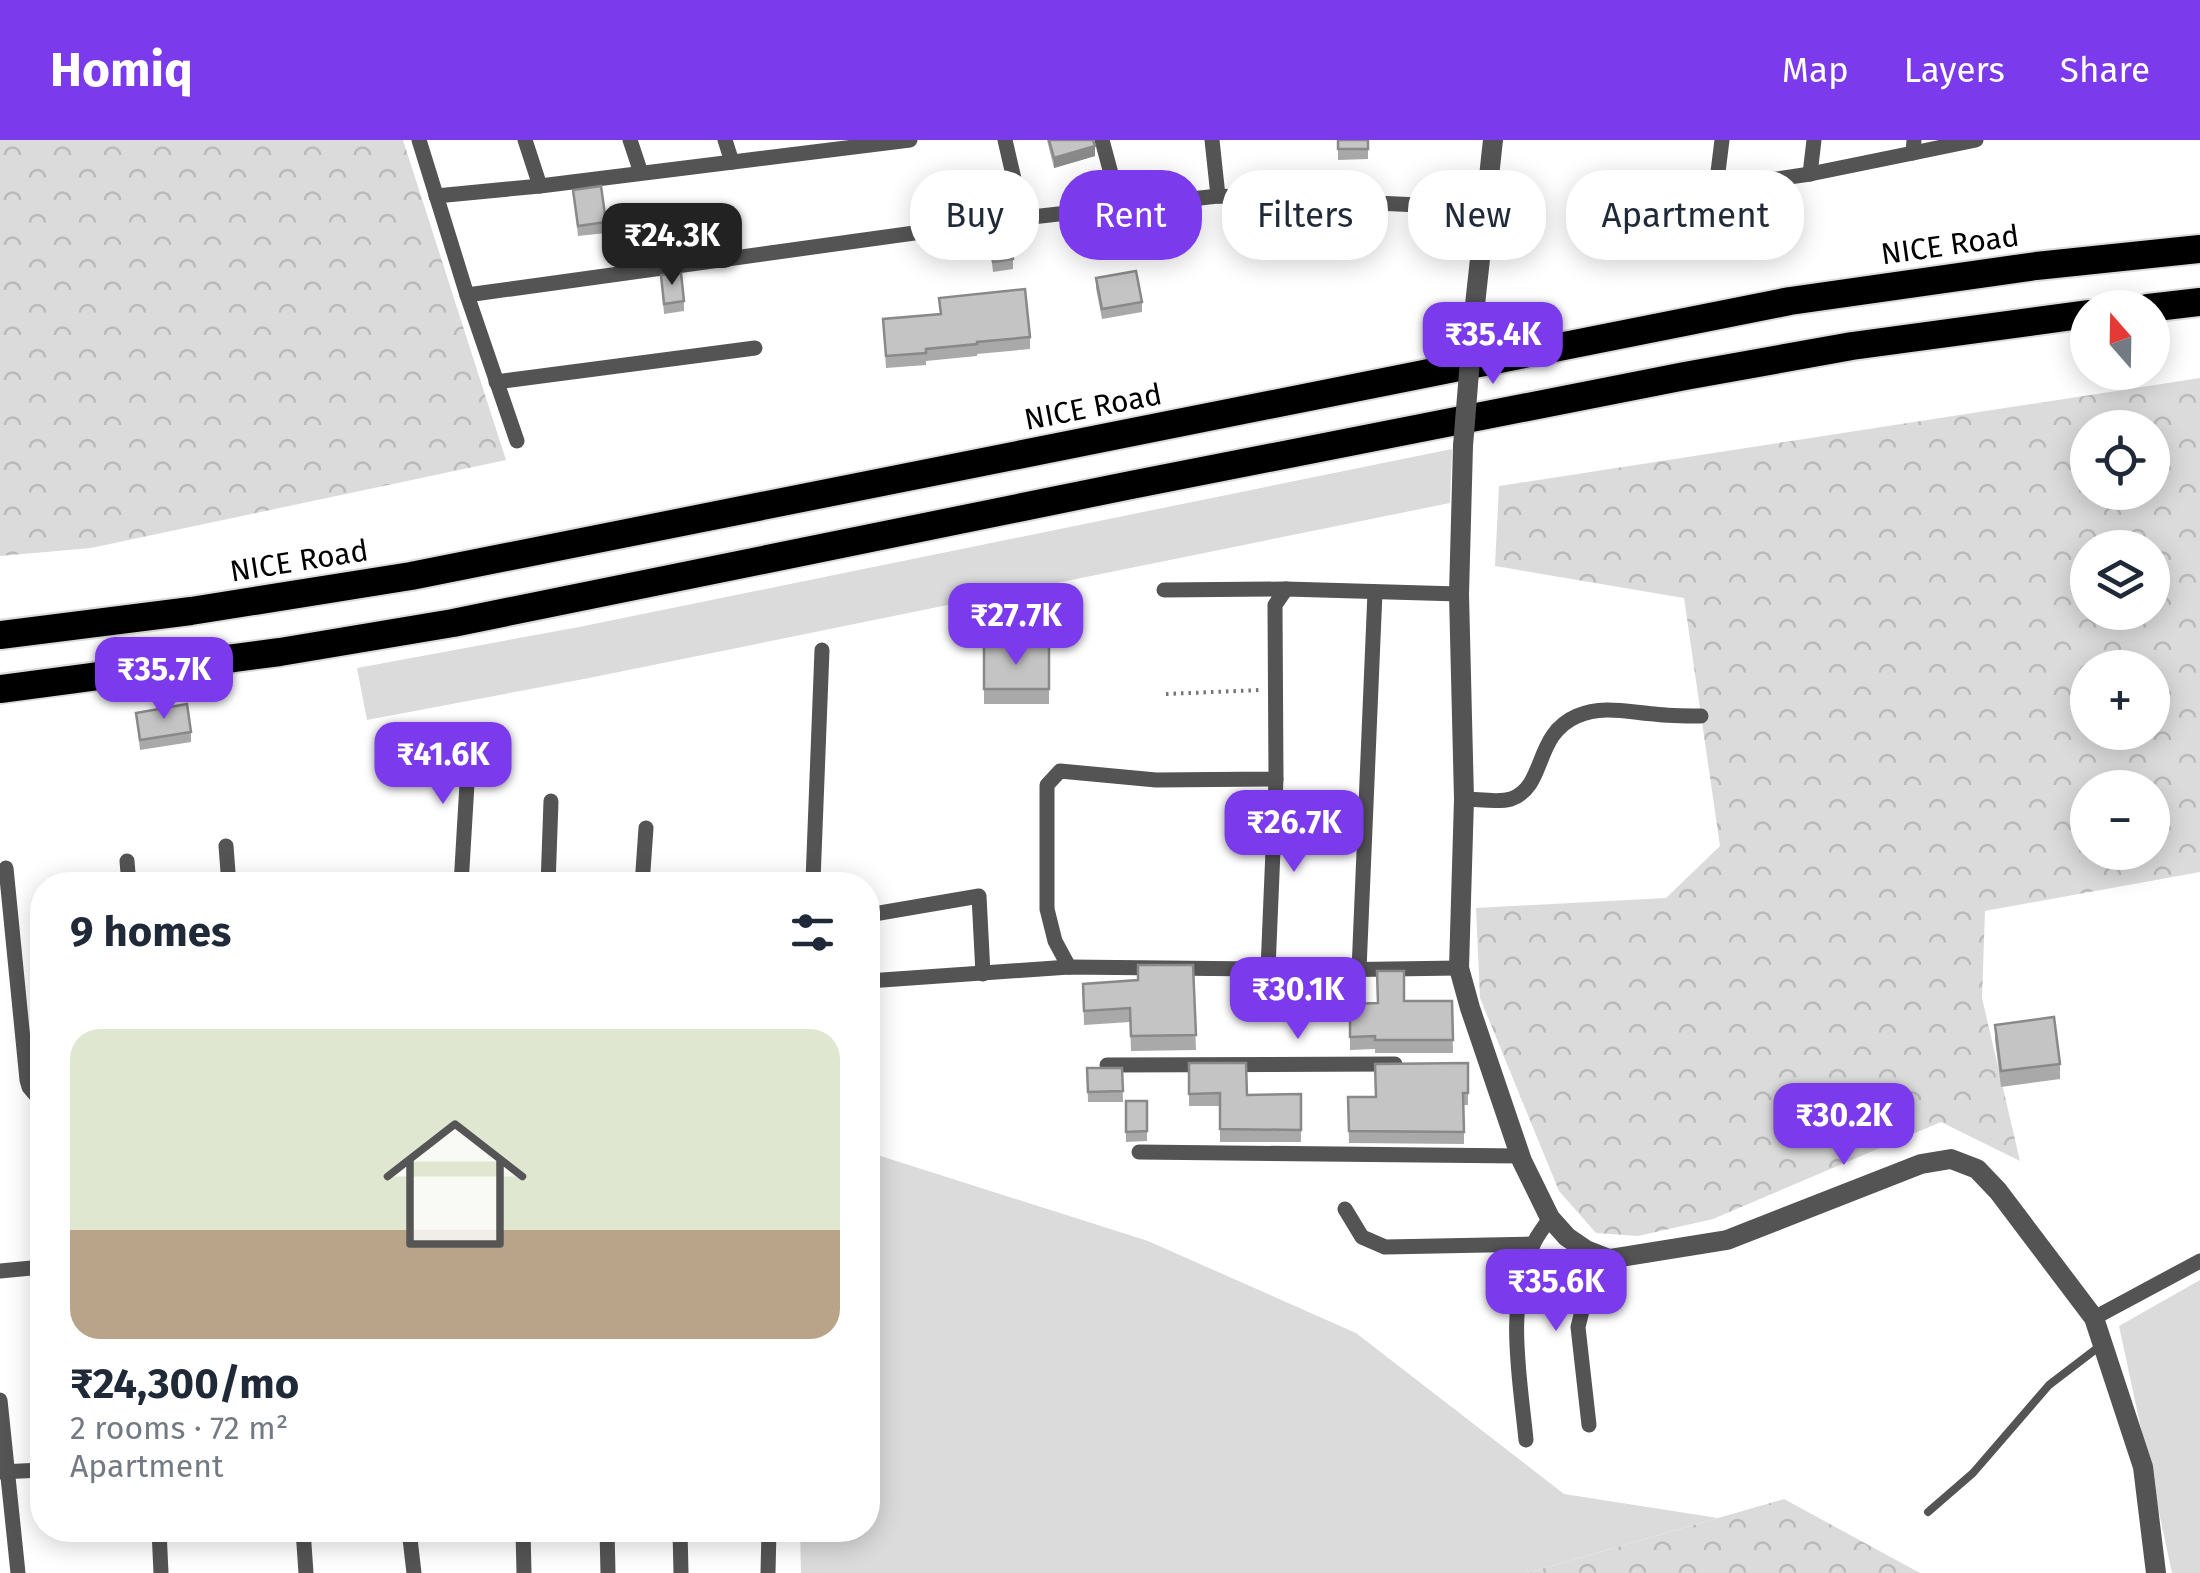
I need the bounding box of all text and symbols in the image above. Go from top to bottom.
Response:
text: Homiq [50,41,193,99]
text: Map [1782,49,1849,91]
text: Layers [1904,49,2005,91]
text: Share [2060,49,2150,91]
chip: Buy [910,170,1039,260]
chip: Rent [1059,170,1202,260]
chip: Filters [1222,170,1388,260]
chip: New [1408,170,1546,260]
chip: Apartment [1566,170,1804,260]
pin: ₹24.3K [591,203,753,288]
text: ₹24.3K [624,216,720,254]
street label: NICE Road [1879,217,2021,273]
north arrow [2070,290,2170,390]
map controls [2070,290,2170,870]
pin: ₹35.4K [1412,302,1574,387]
text: ₹35.4K [1445,315,1541,353]
street label: NICE Road [1021,376,1165,438]
button: locate [2070,410,2170,510]
button: layers [2070,530,2170,630]
street label: NICE Road [227,532,371,590]
pin: ₹27.7K [935,583,1097,668]
text: ₹27.7K [970,596,1062,634]
pin: ₹35.7K [83,637,245,722]
text: ₹35.7K [117,650,211,688]
button: + [2070,650,2170,750]
pin: ₹41.6K [362,722,524,807]
text: ₹41.6K [397,735,490,773]
button: − [2070,770,2170,870]
pin: ₹26.7K [1213,790,1375,875]
text: ₹26.7K [1247,803,1341,841]
icon: filters [785,905,840,960]
text: 9 homes [70,907,231,957]
pin: ₹30.1K [1217,957,1379,1042]
text: ₹30.1K [1252,970,1344,1008]
pin: ₹30.2K [1763,1083,1925,1168]
icon: home [365,1094,545,1274]
text: ₹30.2K [1795,1096,1893,1134]
pin: ₹35.6K [1475,1249,1637,1334]
text: ₹35.6K [1508,1262,1604,1300]
text: ₹24,300/mo [70,1359,299,1409]
text: 2 rooms · 72 m² [70,1409,288,1447]
text: Apartment [70,1447,224,1485]

